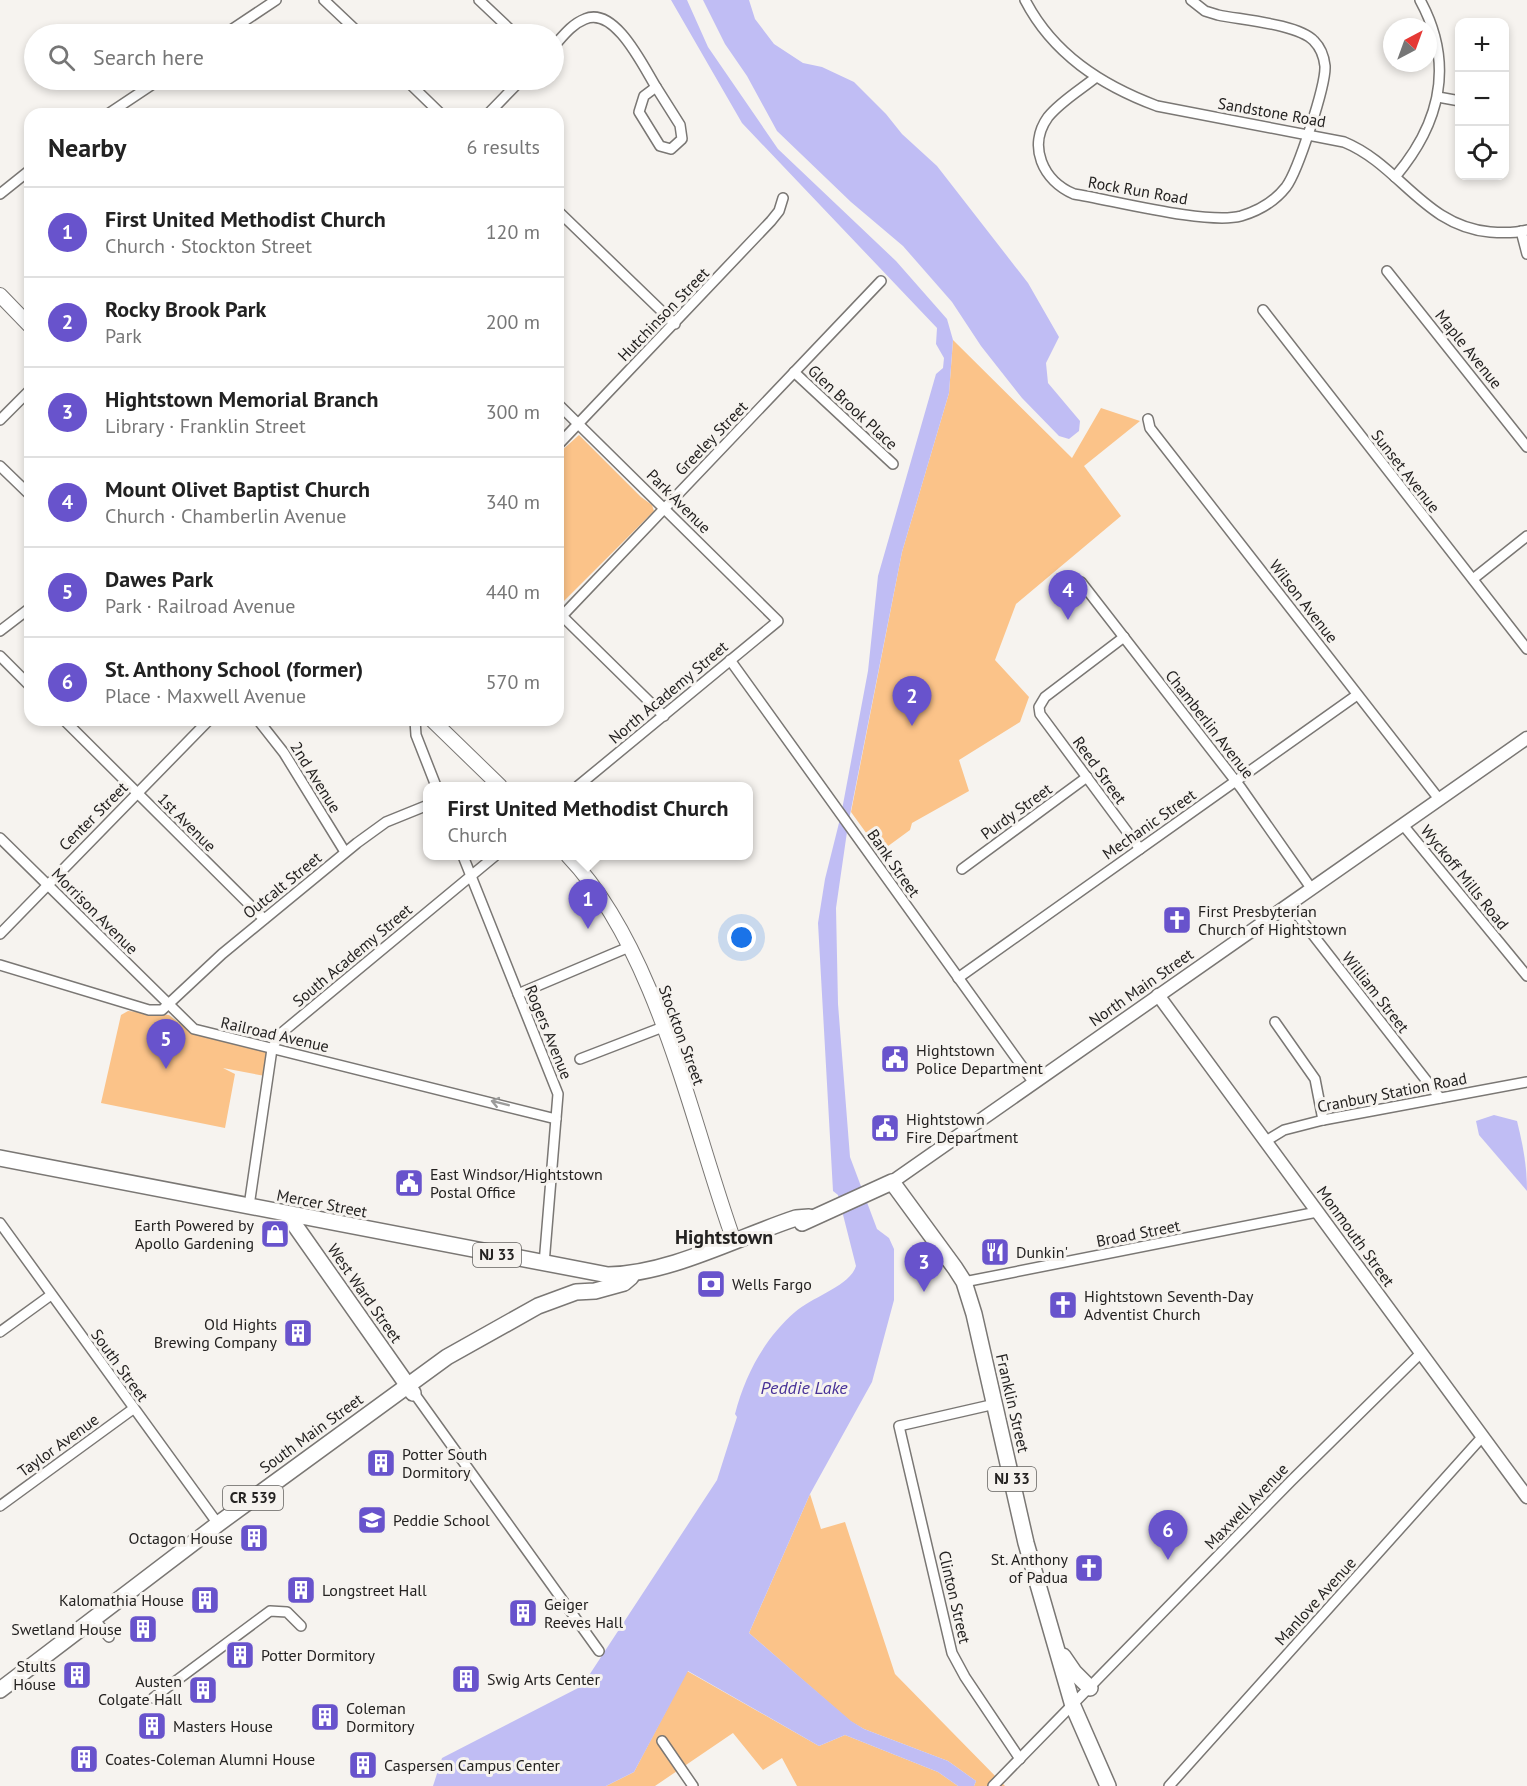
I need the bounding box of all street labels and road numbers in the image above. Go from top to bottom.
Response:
street label: Sandstone Road [1216,93,1328,131]
street label: Rock Run Road [1087,171,1189,209]
street label: Hutchinson Street [613,262,713,365]
street label: Maple Avenue [1431,305,1507,393]
street label: Glen Brook Place [804,360,902,454]
street label: Greeley Street [671,396,752,479]
street label: Sunset Avenue [1367,425,1445,517]
street label: Park Avenue [643,465,715,537]
street label: Wilson Avenue [1265,555,1343,647]
street label: North Academy Street [604,636,732,748]
street label: Chamberlin Avenue [1161,666,1259,782]
street label: Reed Street [1069,732,1132,808]
street label: 2nd Avenue [286,738,346,816]
street label: Center Street [54,777,132,855]
street label: Purdy Street [977,778,1056,844]
street label: Mechanic Street [1098,784,1200,864]
street label: 1st Avenue [154,789,220,855]
street label: Wyckoff Mills Road [1417,821,1513,933]
street label: Bank Street [863,825,925,901]
street label: Outcalt Street [239,847,326,923]
street label: Morrison Avenue [48,864,142,958]
street label: South Academy Street [288,899,416,1011]
street label: North Main Street [1085,943,1197,1030]
street label: William Street [1338,948,1414,1037]
street label: Rogers Avenue [521,982,577,1082]
street label: Stockton Street [655,982,710,1088]
street label: Railroad Avenue [219,1012,331,1056]
street label: Cranbury Station Road [1316,1068,1468,1116]
street label: Monmouth Street [1313,1182,1400,1291]
street label: Mercer Street [275,1184,370,1222]
street label: Broad Street [1094,1215,1182,1251]
street label: West Ward Street [323,1240,407,1347]
road number: NJ 33 [473,1243,521,1267]
street label: South Street [87,1325,153,1406]
street label: Franklin Street [992,1352,1034,1455]
street label: South Main Street [255,1388,367,1477]
street label: Taylor Avenue [14,1409,102,1481]
street label: Maxwell Avenue [1200,1459,1292,1553]
road number: NJ 33 [988,1467,1036,1491]
road number: CR 539 [223,1486,283,1510]
street label: Clinton Street [935,1549,976,1646]
street label: Manlove Avenue [1270,1553,1360,1649]

